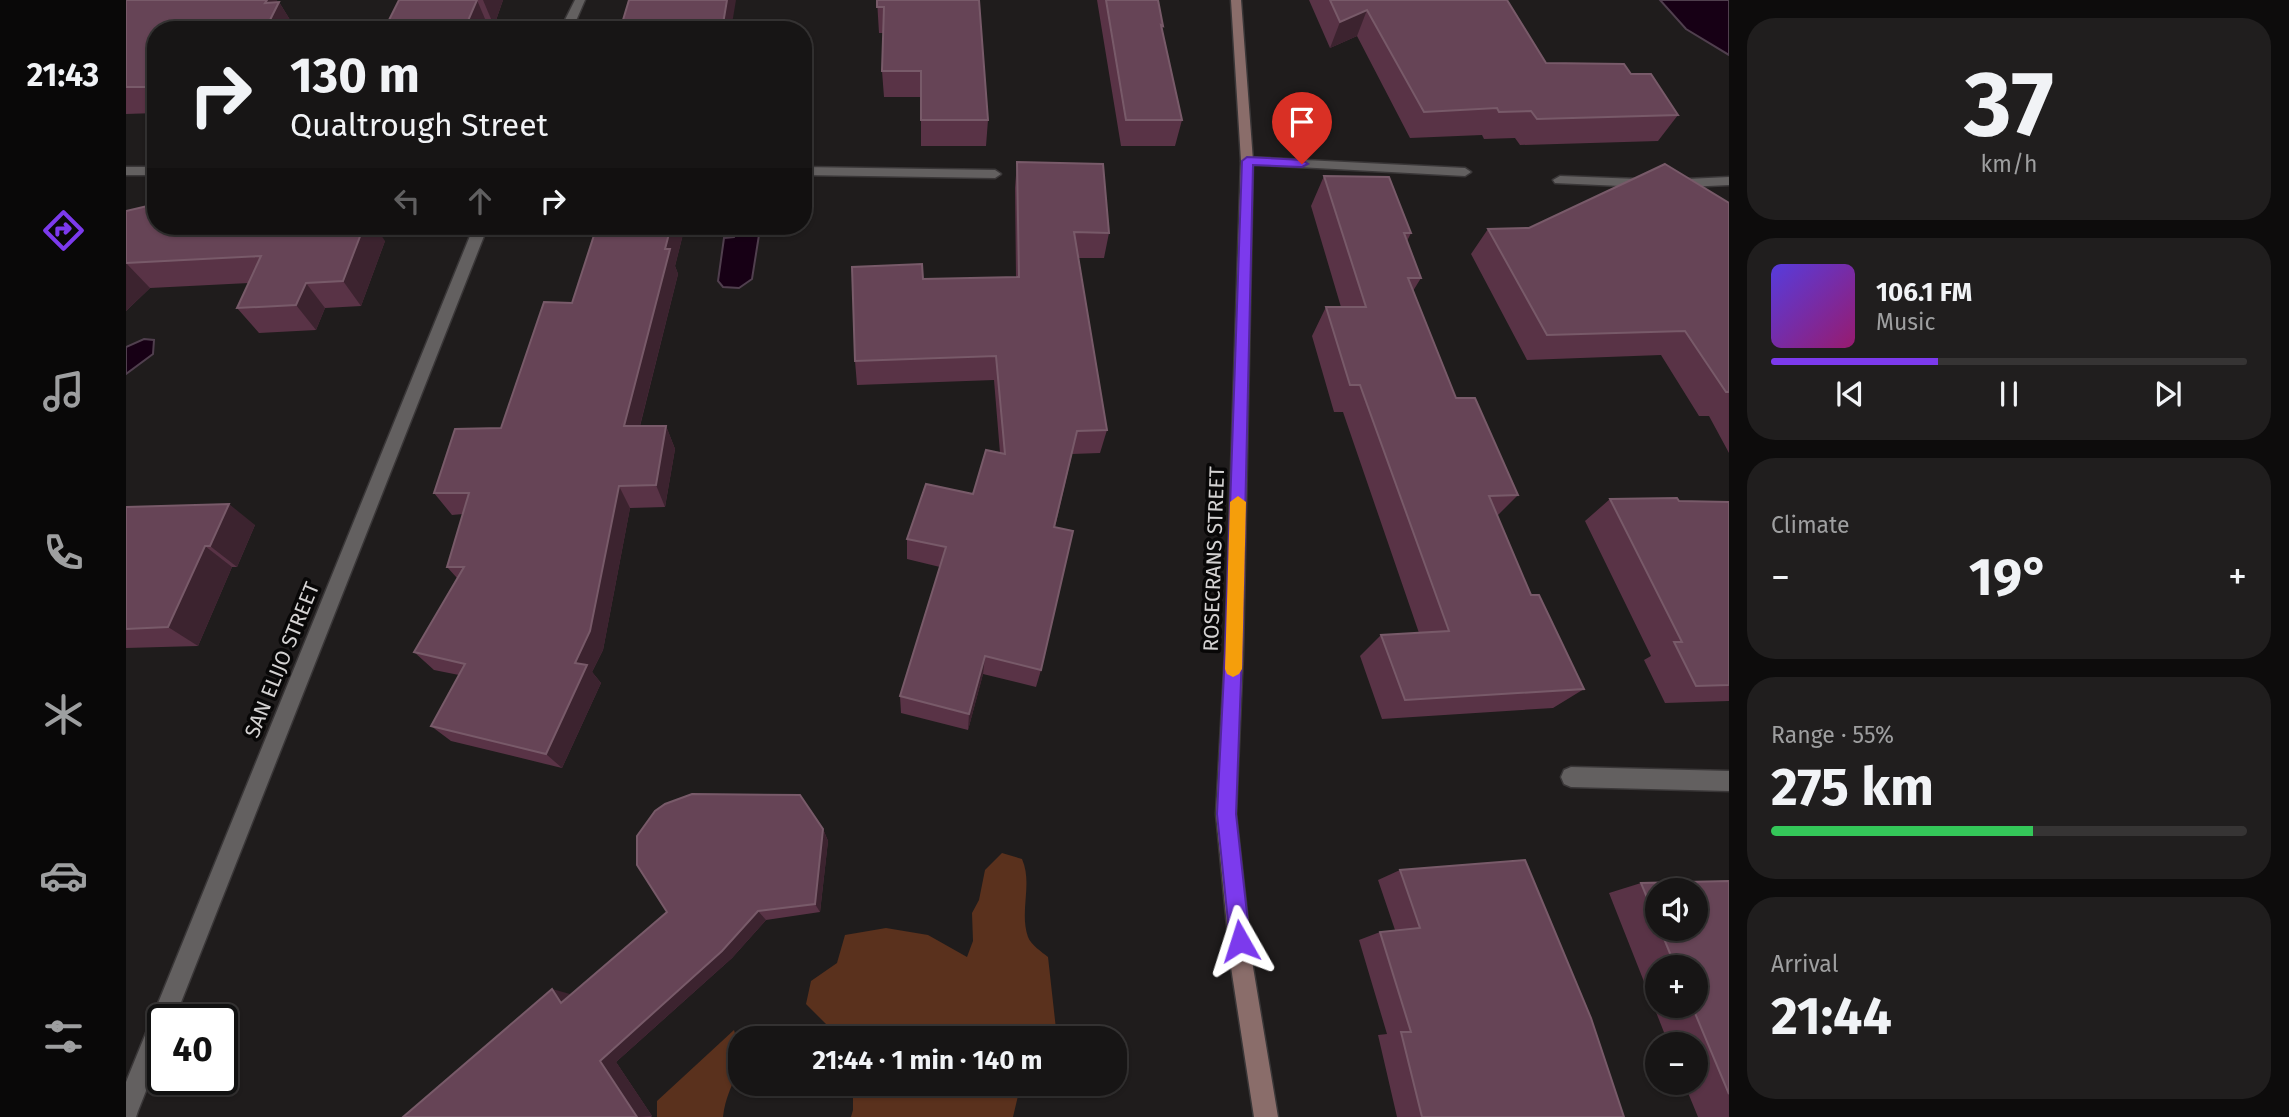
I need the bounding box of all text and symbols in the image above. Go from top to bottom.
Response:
text: 130 m [290,46,420,105]
icon: right [175,49,266,140]
text: 37 [1964,50,2054,159]
text: 21:43 [27,56,99,94]
pin [1272,92,1332,164]
icon: arrive [1283,103,1321,141]
text: Qualtrough Street [290,106,548,144]
text: km/h [1981,150,2037,178]
icon: left [388,182,426,220]
icon: ahead [461,182,499,220]
icon: right [534,182,572,220]
icon: directions [39,206,88,255]
text: 106.1 FM [1876,277,1972,308]
text: Music [1876,308,1936,336]
icon: music [39,367,88,416]
icon: previous [1831,375,1869,413]
icon: pause [1990,375,2028,413]
icon: next [2149,375,2187,413]
street label: ROSECRANS STREET [1198,466,1230,652]
text: Climate [1771,511,1850,539]
icon: phone [39,528,88,577]
text: 19° [1969,546,2049,609]
text: − [1771,554,1790,600]
text: + [2228,554,2247,600]
street label: SAN ELIJO STREET [239,578,325,742]
icon: climate [39,690,88,739]
text: Range · 55% [1771,721,1894,749]
text: 275 km [1771,756,1934,819]
icon: car [39,851,88,900]
map controls [1645,878,1708,1095]
button: sound [1645,878,1708,941]
position arrow [1203,904,1277,978]
text: Arrival [1771,950,1838,978]
button: + [1645,955,1708,1018]
text: 21:44 [1771,985,1892,1048]
speed limit sign: 40 [147,1004,238,1095]
icon: filters [39,1012,88,1061]
button: − [1645,1032,1708,1095]
text: 21:44 · 1 min · 140 m [812,1045,1043,1076]

